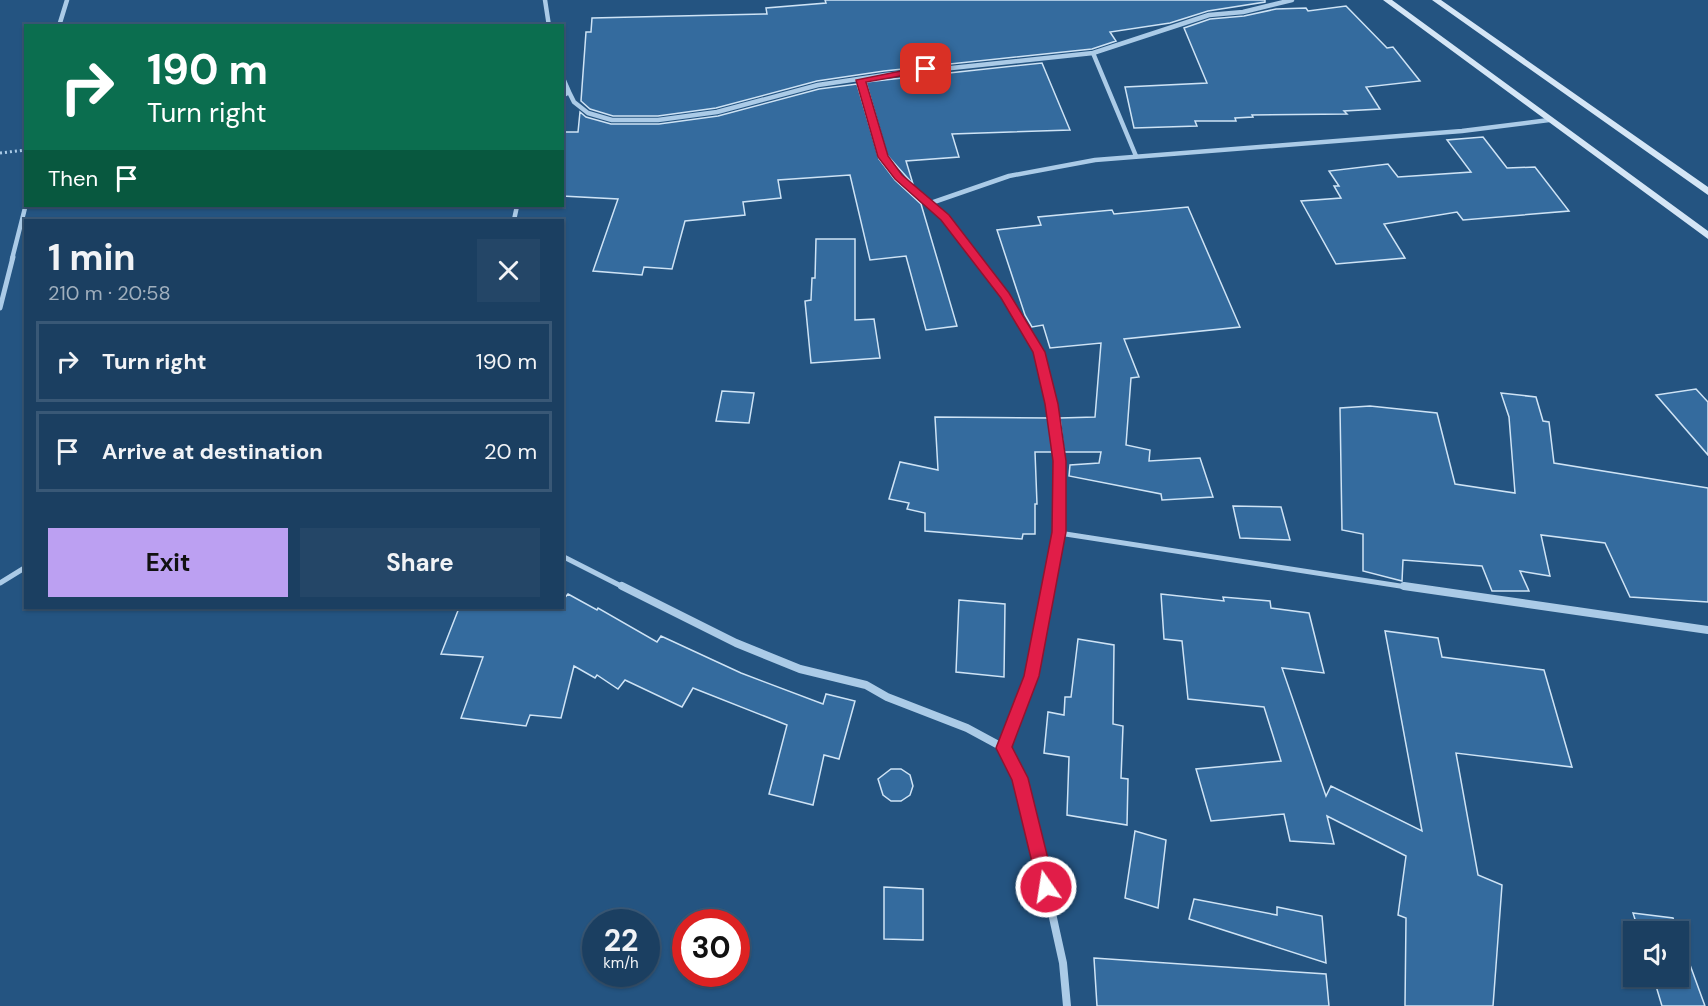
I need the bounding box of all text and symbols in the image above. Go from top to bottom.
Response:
text: 190 m [147,42,268,97]
pin [900,43,951,94]
icon: right [48,48,126,126]
icon: arrive [909,52,942,85]
text: Turn right [147,95,267,130]
icon: arrive [110,162,143,195]
text: Then [48,164,98,193]
text: 1 min [48,234,136,281]
button: close [477,239,540,302]
text: 210 m · 20:58 [48,280,171,306]
icon: right [51,345,84,378]
text: Turn right [102,347,207,376]
text: 190 m [476,347,537,376]
icon: arrive [51,435,84,468]
text: Arrive at destination [102,437,323,466]
text: 20 m [484,437,537,466]
button: Exit [48,528,288,597]
button: Share [300,528,540,597]
position arrow [1014,855,1078,919]
speed limit sign: 30 [672,909,750,987]
text: 22 [604,921,638,960]
map controls [1623,921,1689,987]
button: sound [1623,921,1689,987]
text: km/h [603,953,639,973]

